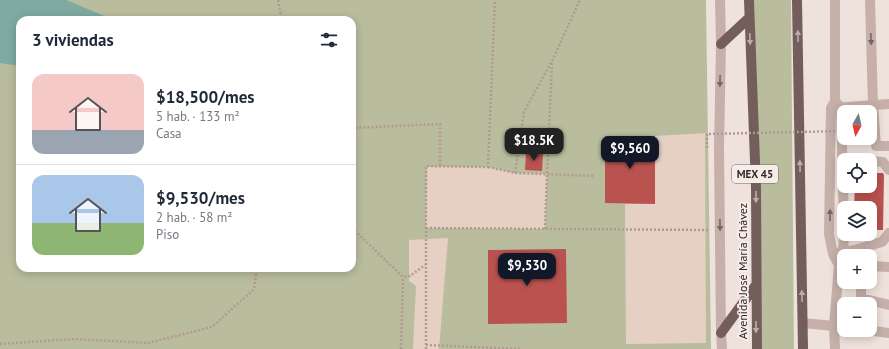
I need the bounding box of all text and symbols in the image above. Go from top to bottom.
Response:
text: 3 viviendas [32,29,114,51]
icon: filters [318,29,340,51]
one-way arrow [795,29,801,42]
one-way arrow [747,33,753,46]
one-way arrow [868,33,874,46]
one-way arrow [717,75,723,88]
text: $18,500/mes [156,86,255,108]
icon: home [64,90,112,138]
north arrow [837,105,877,145]
map controls [837,105,877,337]
text: 5 hab. · 133 m² [156,108,240,125]
text: Casa [156,125,182,142]
pin: $18.5K [501,128,567,162]
text: $18.5K [514,132,554,149]
pin: $9,560 [597,136,663,170]
text: $9,560 [610,140,650,157]
button: locate [837,153,877,193]
one-way arrow [797,159,803,172]
road number: MEX 45 [732,165,778,183]
text: $9,530/mes [156,187,245,209]
icon: home [64,191,112,239]
one-way arrow [753,191,759,204]
button: layers [837,201,877,241]
street label: Avenida José María Chávez [735,203,750,339]
one-way arrow [827,208,833,221]
text: 2 hab. · 58 m² [156,209,232,226]
one-way arrow [716,219,723,231]
text: Piso [156,226,179,243]
button: + [837,249,877,289]
pin: $9,530 [494,253,560,287]
text: $9,530 [507,257,547,274]
one-way arrow [799,289,805,302]
button: − [837,297,877,337]
one-way arrow [753,321,759,334]

